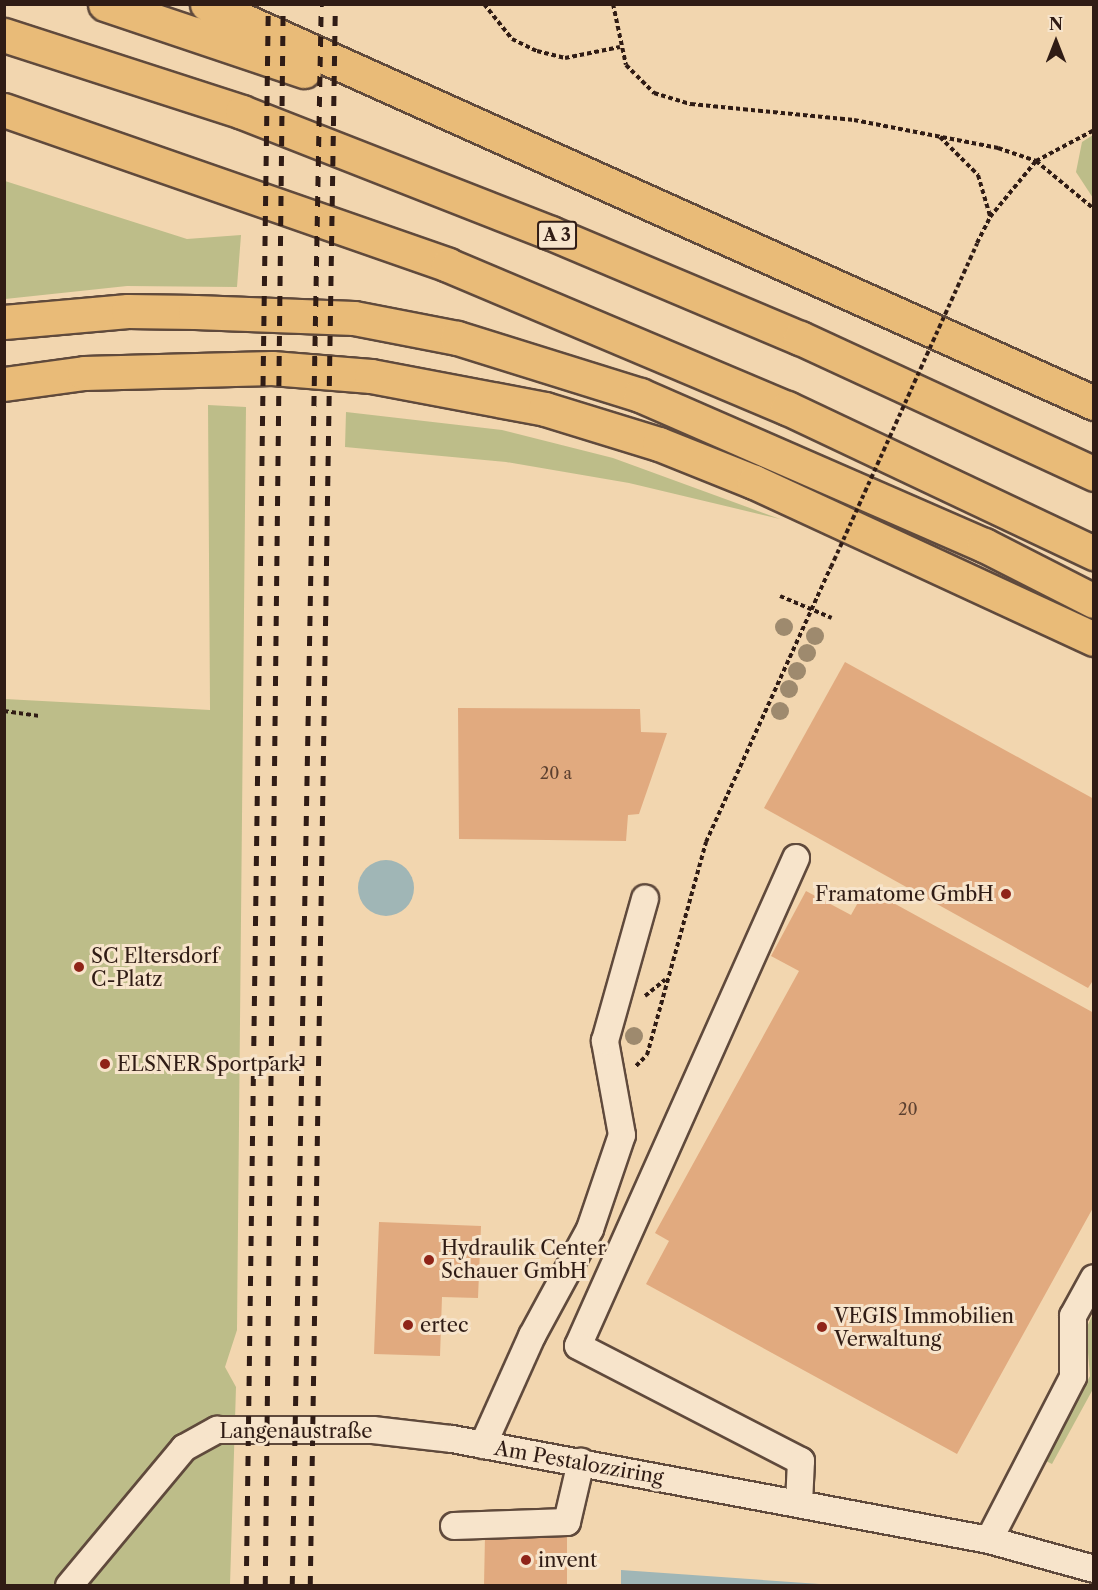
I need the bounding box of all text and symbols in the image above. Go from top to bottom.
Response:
north arrow [1026,12,1086,72]
text: N [1049,14,1063,34]
road number: A 3 [536,220,578,250]
house number: 20 a [540,763,572,783]
place label: Framatome GmbH [815,882,994,906]
marker: Framatome GmbH [999,887,1013,901]
place label: SC Eltersdorf C-Platz [91,944,219,991]
marker: SC Eltersdorf C-Platz [72,960,86,974]
place label: ELSNER Sportpark [117,1052,301,1076]
marker: ELSNER Sportpark [98,1057,112,1071]
house number: 20 [898,1099,918,1119]
place label: Hydraulik Center Schauer GmbH [441,1236,606,1283]
marker: Hydraulik Center Schauer GmbH [422,1253,436,1267]
place label: VEGIS Immobilien Verwaltung [834,1304,1014,1351]
place label: ertec [420,1313,468,1337]
marker: ertec [401,1318,415,1332]
marker: VEGIS Immobilien Verwaltung [815,1320,829,1334]
street label: Langenaustraße [220,1419,372,1443]
street label: Am Pestalozziring [493,1436,665,1490]
place label: invent [538,1548,597,1572]
marker: invent [519,1553,533,1567]

